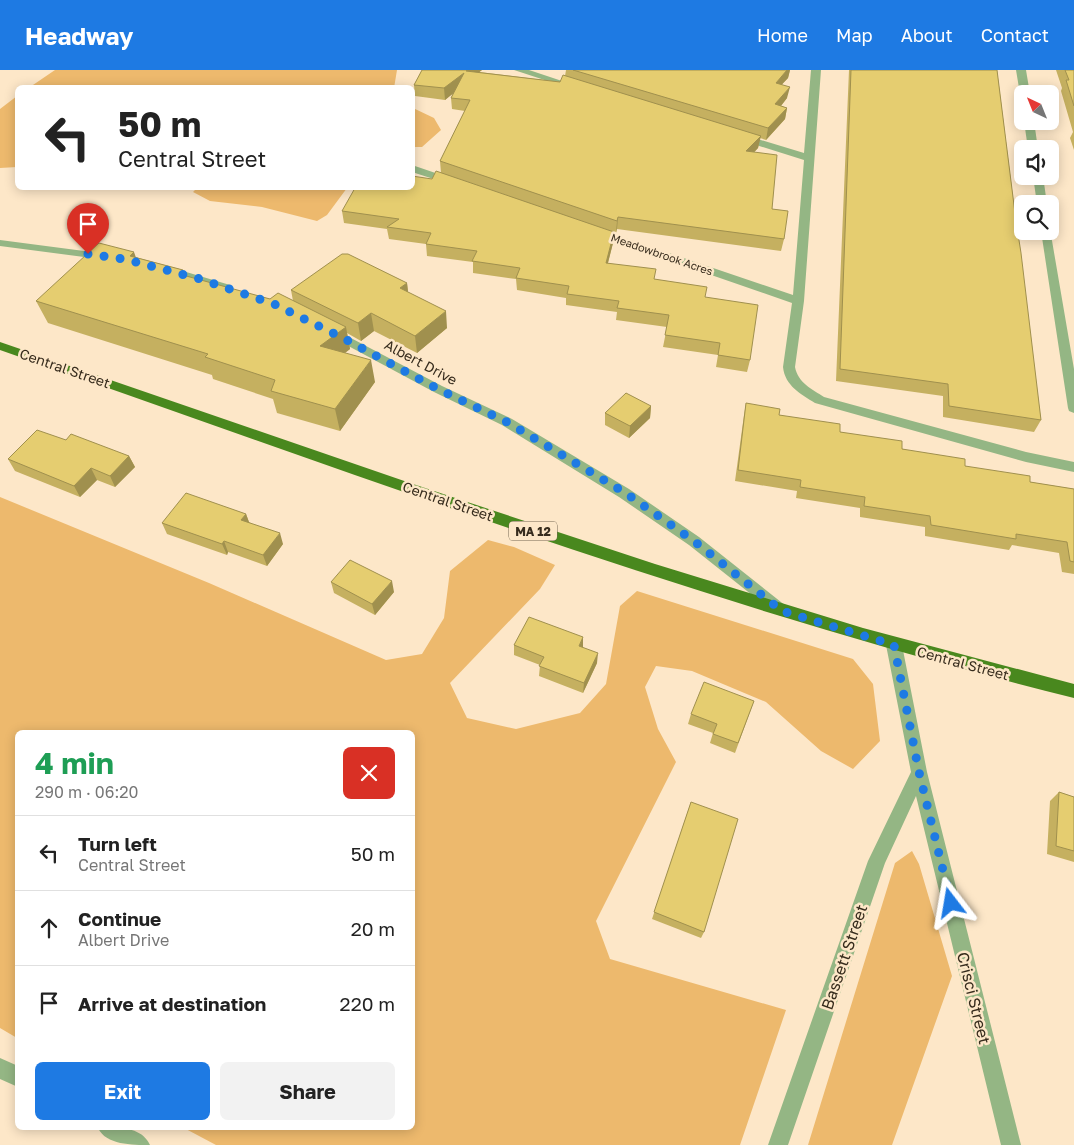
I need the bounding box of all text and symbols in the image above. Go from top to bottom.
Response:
text: Headway [25,21,133,50]
text: Home [757,24,808,46]
text: Map [836,24,873,46]
text: About [901,24,953,46]
text: Contact [981,24,1049,46]
north arrow [1014,85,1059,130]
map controls [1014,85,1059,240]
text: 50 m [118,103,201,145]
icon: left [35,105,100,170]
button: sound [1014,140,1059,185]
text: Central Street [118,145,266,172]
button: search [1014,195,1059,240]
pin [67,203,109,254]
icon: arrive [74,210,102,238]
street label: Meadowbrook Acres [609,230,715,278]
street label: Albert Drive [382,336,460,388]
street label: Central Street [18,345,112,391]
street label: Central Street [401,478,495,524]
road number: MA 12 [509,522,557,541]
street label: Central Street [915,643,1011,683]
text: 4 min [35,745,114,781]
button: close [343,747,395,799]
text: 290 m · 06:20 [35,782,138,802]
text: Turn left [78,832,157,855]
icon: left [35,839,63,867]
text: 50 m [351,842,395,865]
text: Central Street [78,855,186,875]
position arrow [924,876,976,928]
street label: Bassett Street [817,902,871,1012]
text: Continue [78,907,161,930]
icon: ahead [35,914,63,942]
text: 20 m [351,917,395,940]
text: Albert Drive [78,930,169,950]
street label: Crisci Street [953,950,995,1046]
icon: arrive [35,989,63,1017]
text: Arrive at destination [78,992,266,1015]
text: 220 m [340,992,395,1015]
button: Exit [35,1062,210,1120]
button: Share [220,1062,395,1120]

